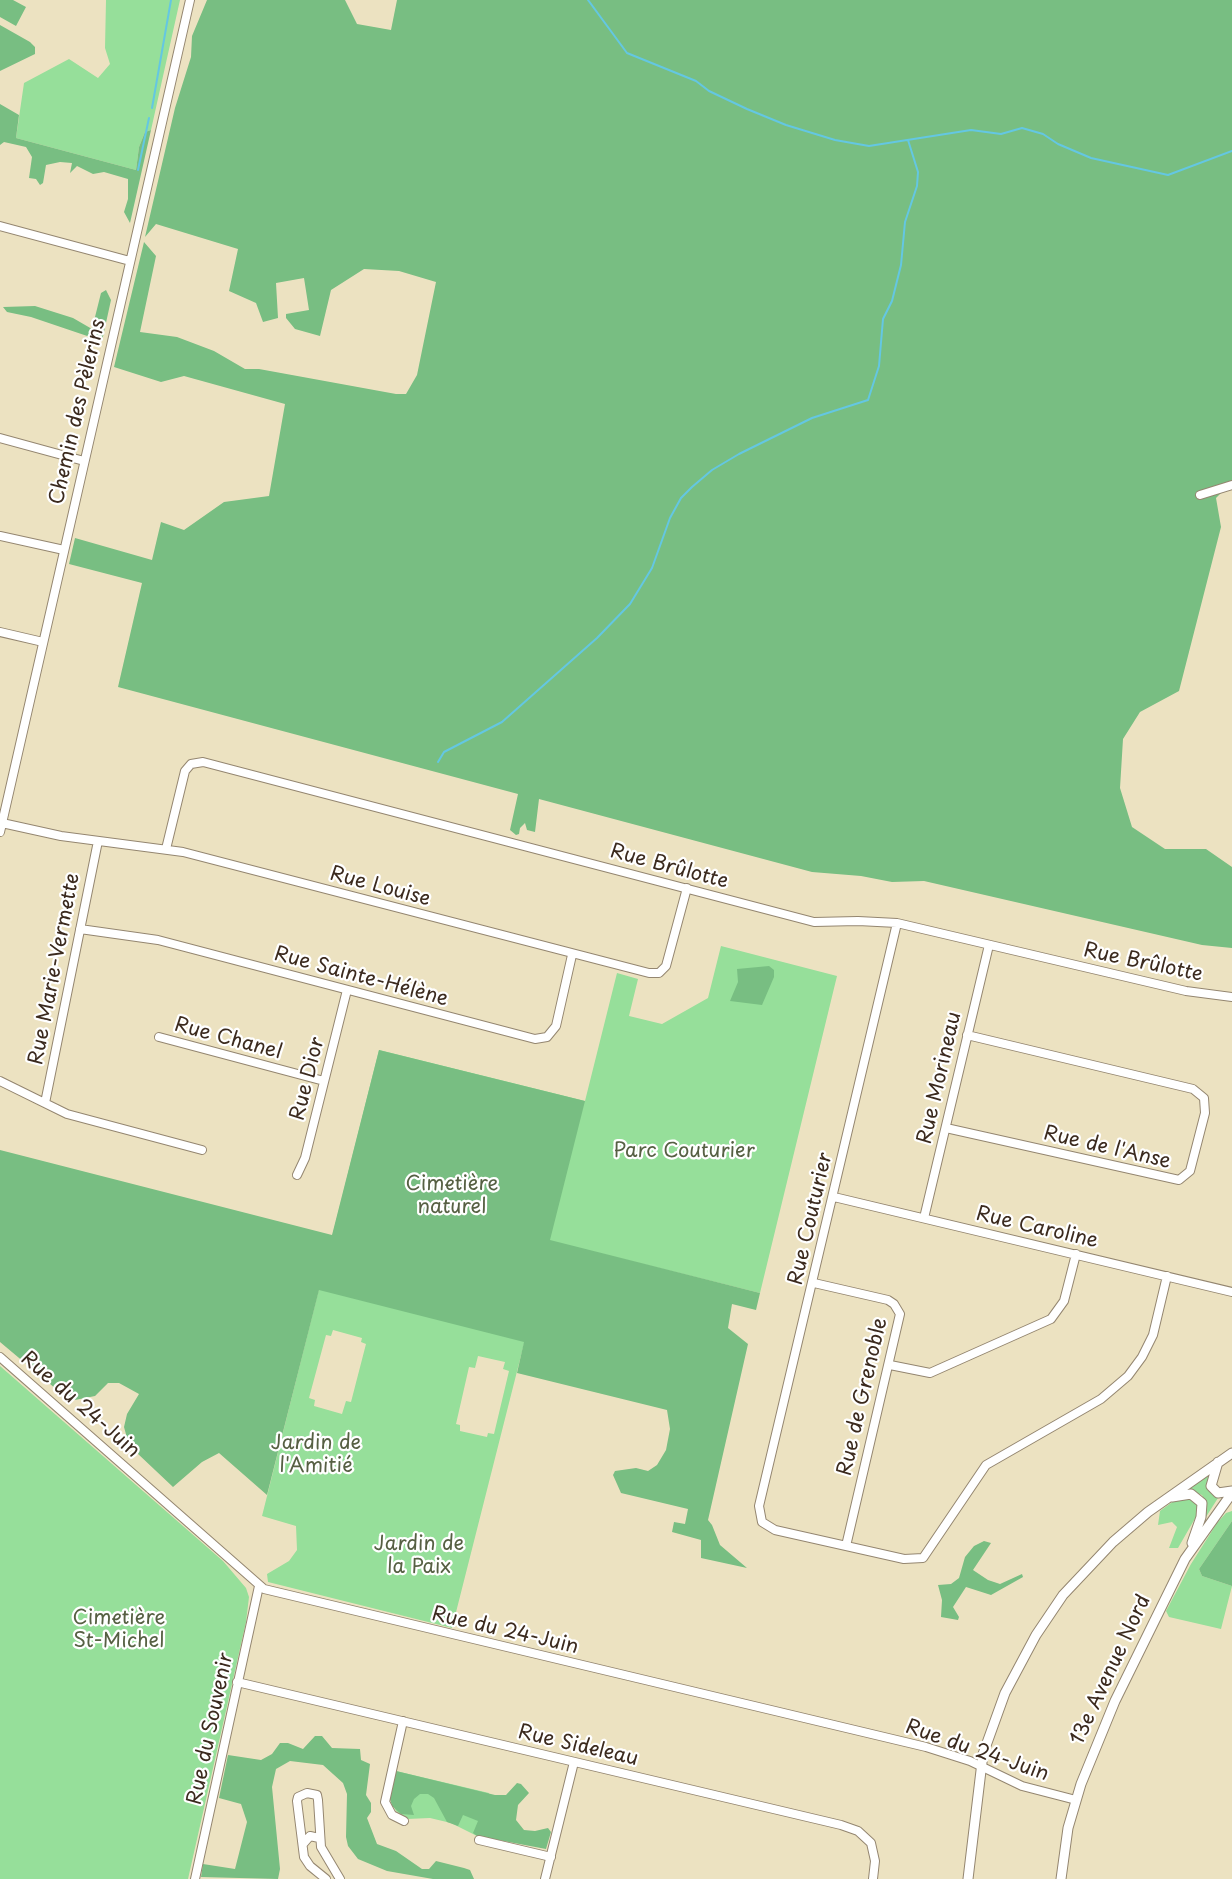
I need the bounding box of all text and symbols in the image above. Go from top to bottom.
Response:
street label: Chemin des Pèlerins [45,317,111,507]
street label: Rue Brûlotte [607,840,731,894]
street label: Rue Louise [327,862,433,912]
street label: Rue Marie-Vermette [25,871,85,1067]
street label: Rue Brûlotte [1081,939,1205,987]
street label: Rue Sainte-Hélène [271,942,451,1012]
street label: Rue Morineau [913,1010,967,1146]
street label: Rue Chanel [172,1013,284,1065]
street label: Rue Dior [286,1035,330,1123]
street label: Rue de l'Anse [1041,1122,1173,1174]
park label: Parc Couturier [613,1139,755,1163]
street label: Rue Couturier [784,1150,838,1288]
park label: Cimetière naturel [406,1172,498,1219]
street label: Rue Caroline [974,1202,1100,1254]
street label: Rue de Grenoble [833,1316,893,1478]
street label: Rue du 24-Juin [16,1347,144,1463]
park label: Jardin de l'Amitié [271,1431,361,1478]
park label: Jardin de la Paix [374,1532,464,1579]
street label: 13e Avenue Nord [1066,1591,1156,1749]
street label: Rue du 24-Juin [429,1602,581,1660]
park label: Cimetière St-Michel [73,1606,165,1653]
street label: Rue du Souvenir [183,1651,239,1807]
street label: Rue du 24-Juin [902,1715,1052,1787]
street label: Rue Sideleau [516,1721,640,1771]

